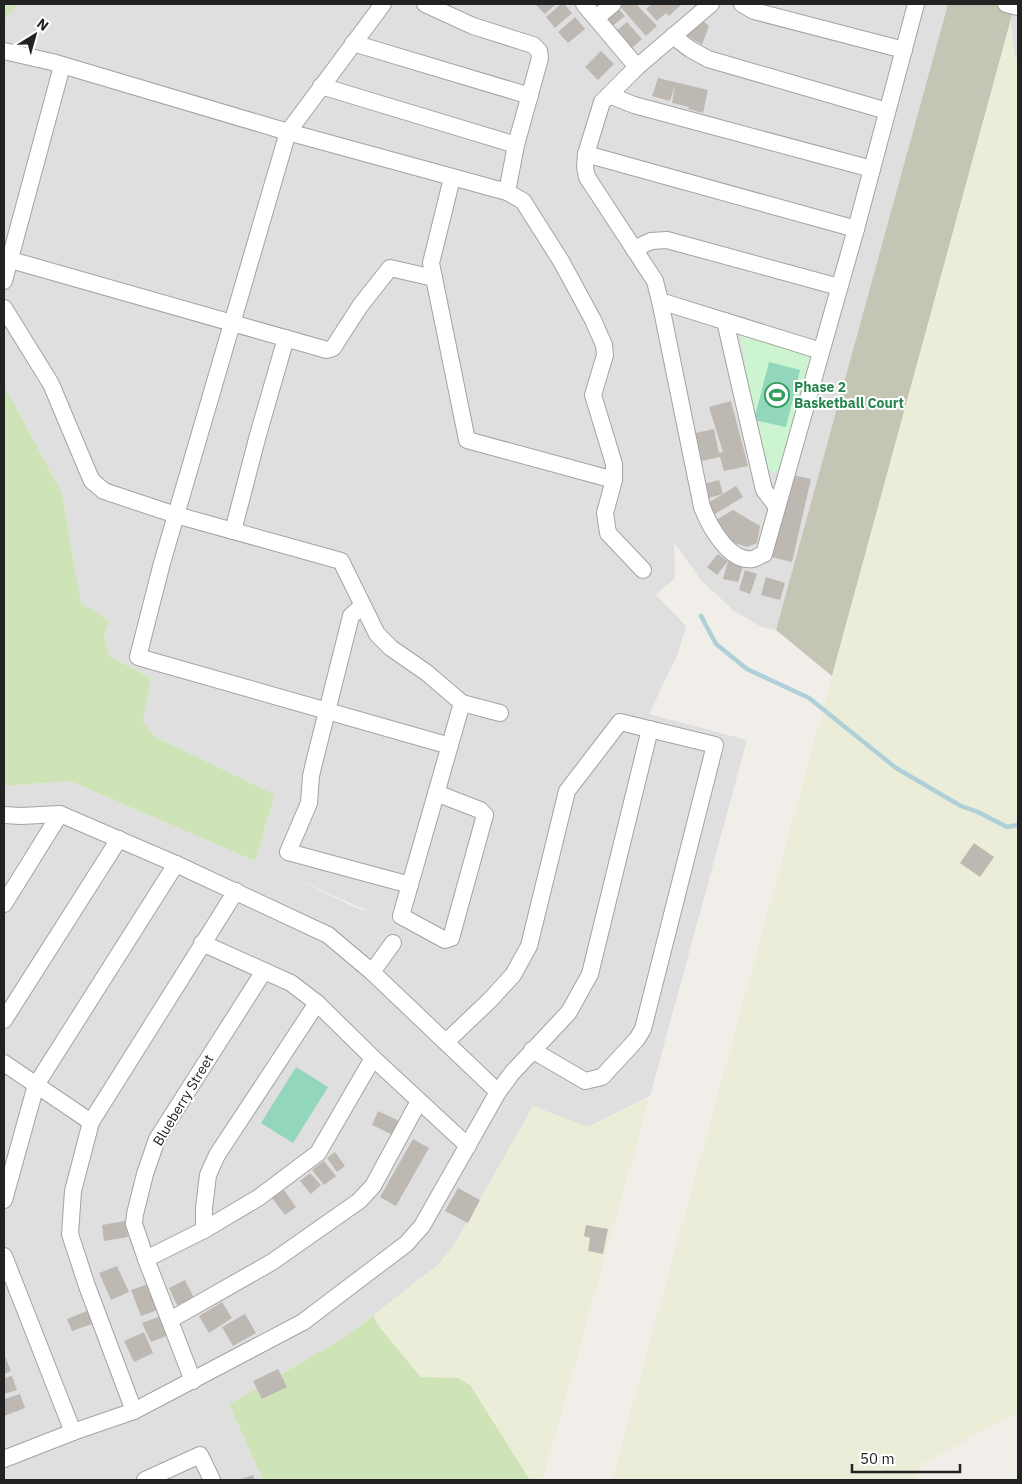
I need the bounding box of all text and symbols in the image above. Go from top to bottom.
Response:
north arrow [10,10,60,60]
text: N [33,14,52,35]
place label: Phase 2 Basketball Court [794,378,904,412]
sports icon: Phase 2 Basketball Court [764,382,790,408]
street label: Blueberry Street [149,1051,217,1149]
scale bar [852,1442,960,1474]
text: 50 m [860,1449,895,1468]

